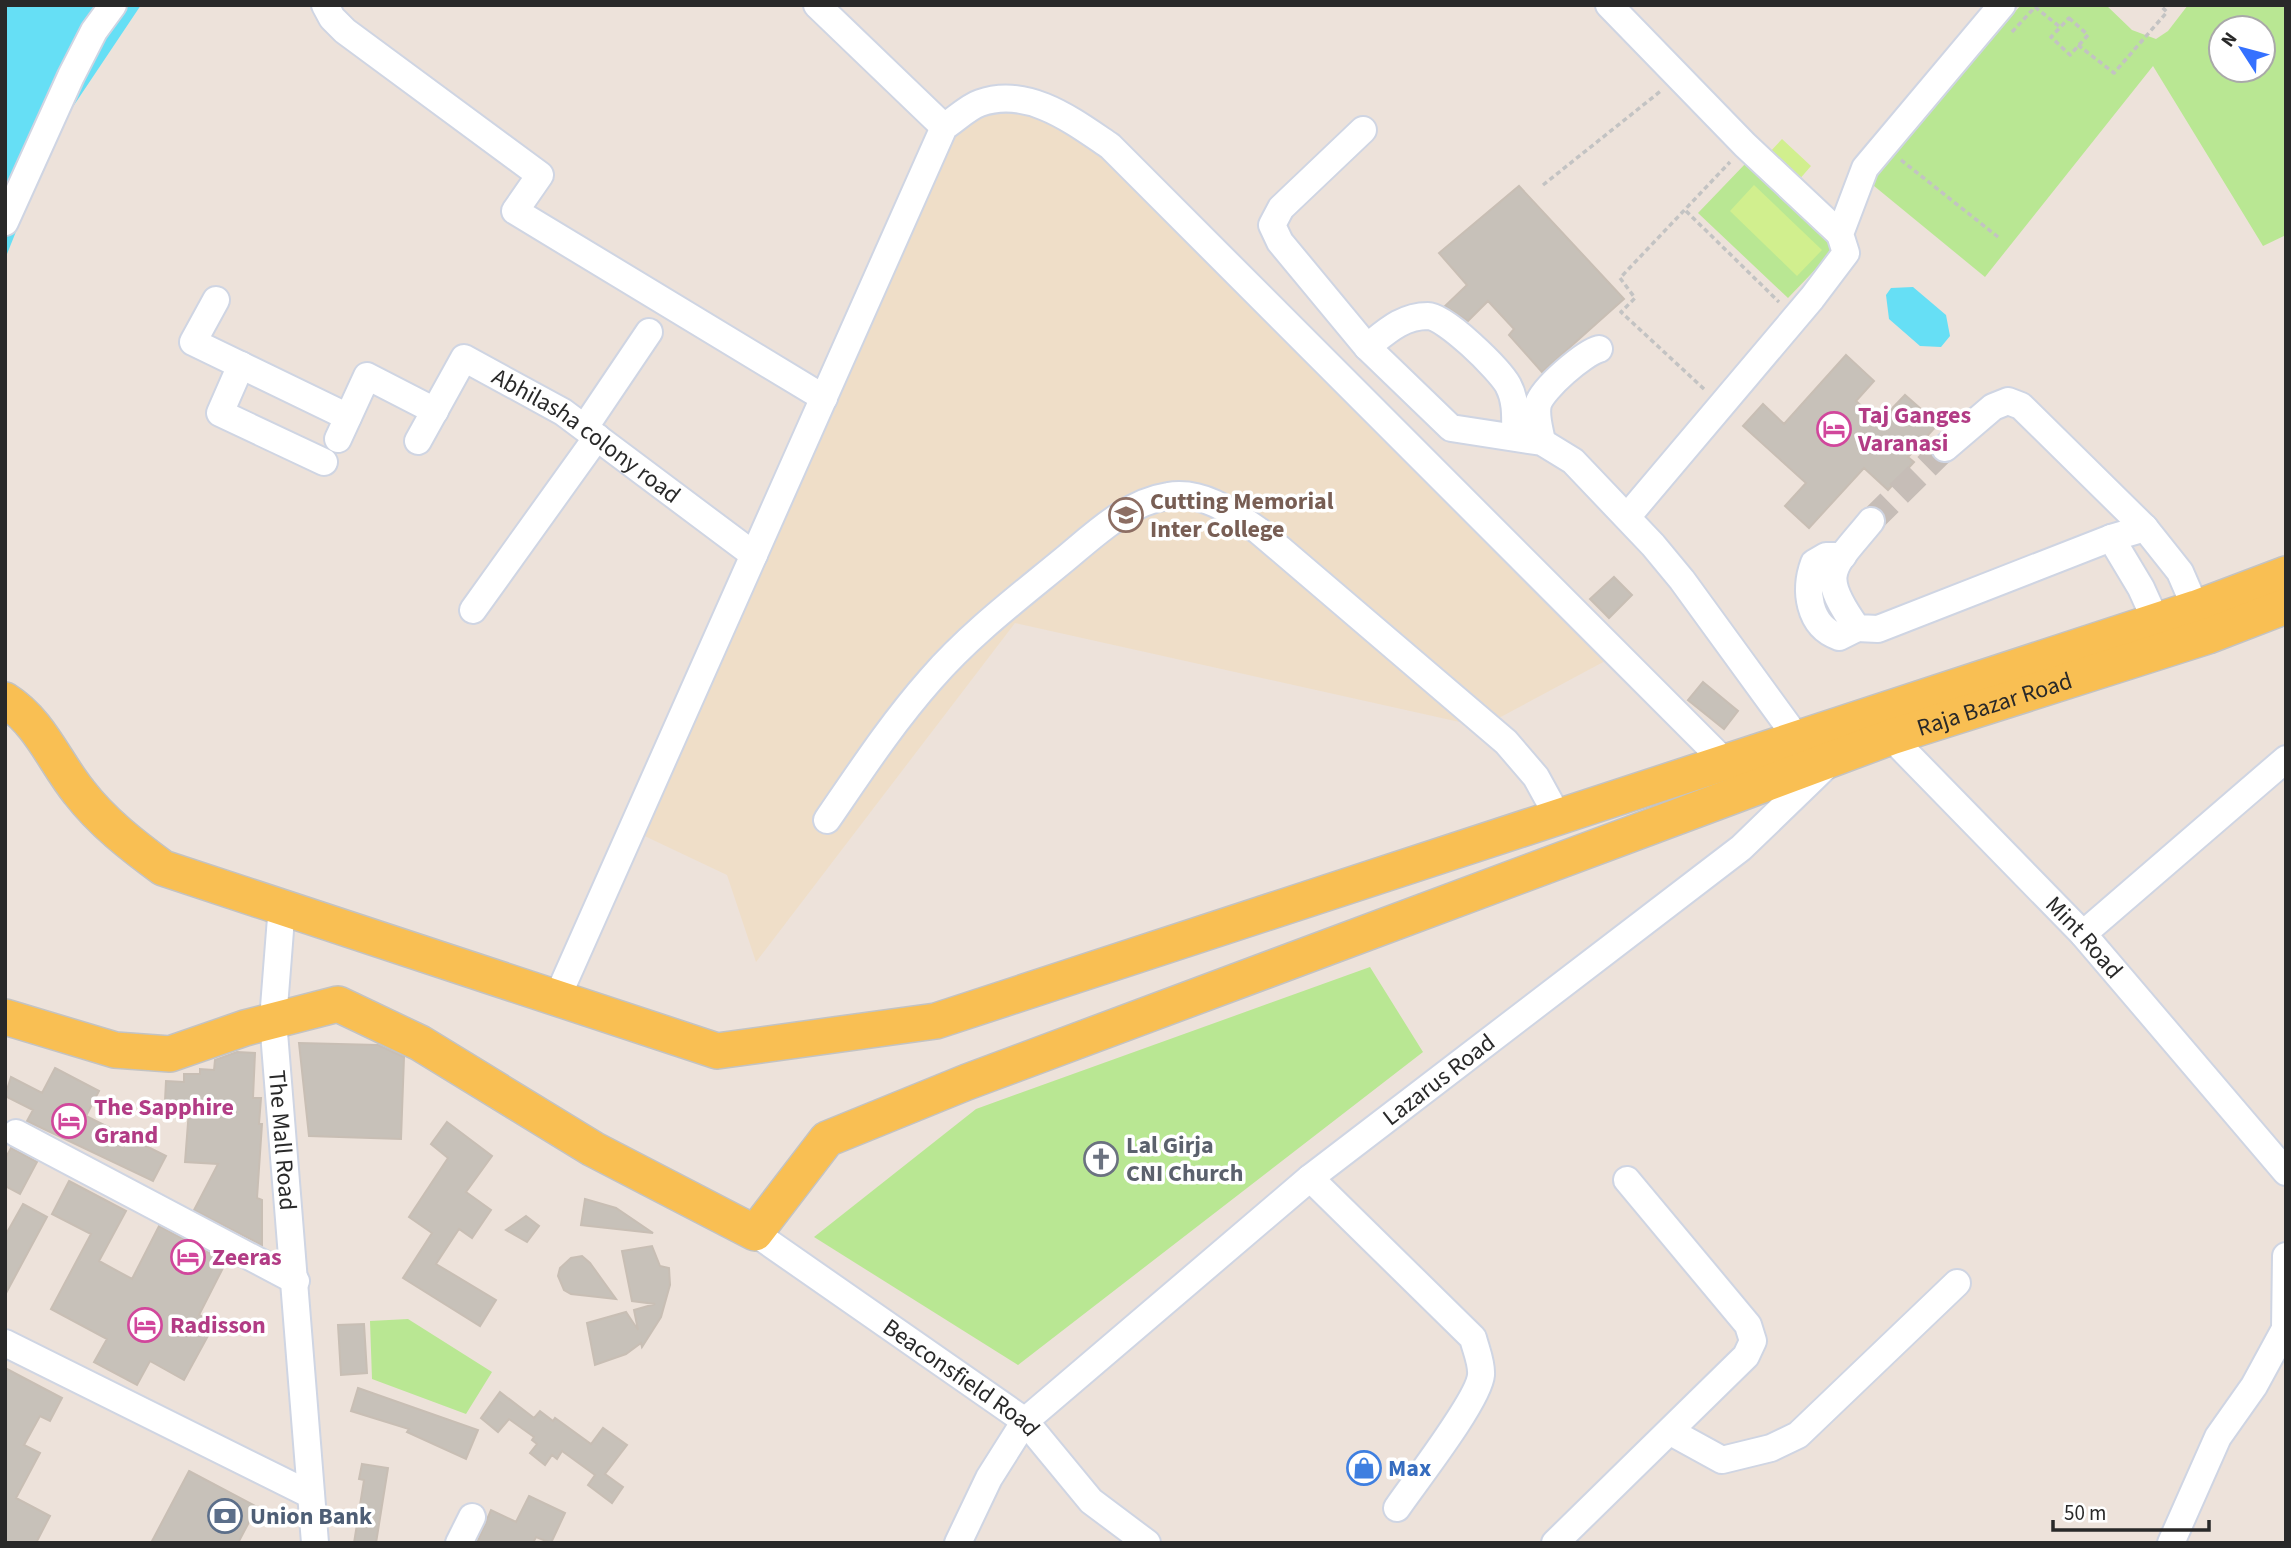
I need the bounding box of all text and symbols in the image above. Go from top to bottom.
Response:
north arrow [2207,14,2277,84]
text: N [2215,27,2244,53]
street label: Abhilasha colony road [486,360,688,512]
place label: Taj Ganges Varanasi [1857,398,1971,461]
hotel icon: Taj Ganges Varanasi [1815,410,1853,448]
place label: Cutting Memorial Inter College [1150,484,1334,547]
school or university icon: Cutting Memorial Inter College [1107,496,1145,534]
street label: Raja Bazar Road [1912,663,2077,746]
street label: Mint Road [2037,888,2131,987]
street label: Lazarus Road [1375,1025,1503,1134]
street label: The Mall Road [259,1069,305,1212]
place label: The Sapphire Grand [94,1090,234,1153]
hotel icon: The Sapphire Grand [50,1102,88,1140]
place label: Lal Girja CNI Church [1126,1128,1244,1191]
church icon: Lal Girja CNI Church [1082,1140,1120,1178]
hotel icon: Zeeras [169,1238,207,1276]
place label: Zeeras [212,1240,282,1275]
hotel icon: Radisson [126,1306,164,1344]
place label: Radisson [170,1308,266,1343]
street label: Beaconsfield Road [876,1310,1048,1444]
shop icon: Max [1345,1449,1383,1487]
place label: Max [1388,1451,1431,1486]
scale bar [2053,1488,2209,1532]
bank icon: Union Bank [206,1497,244,1535]
text: 50 m [2064,1498,2106,1528]
place label: Union Bank [250,1499,373,1534]

